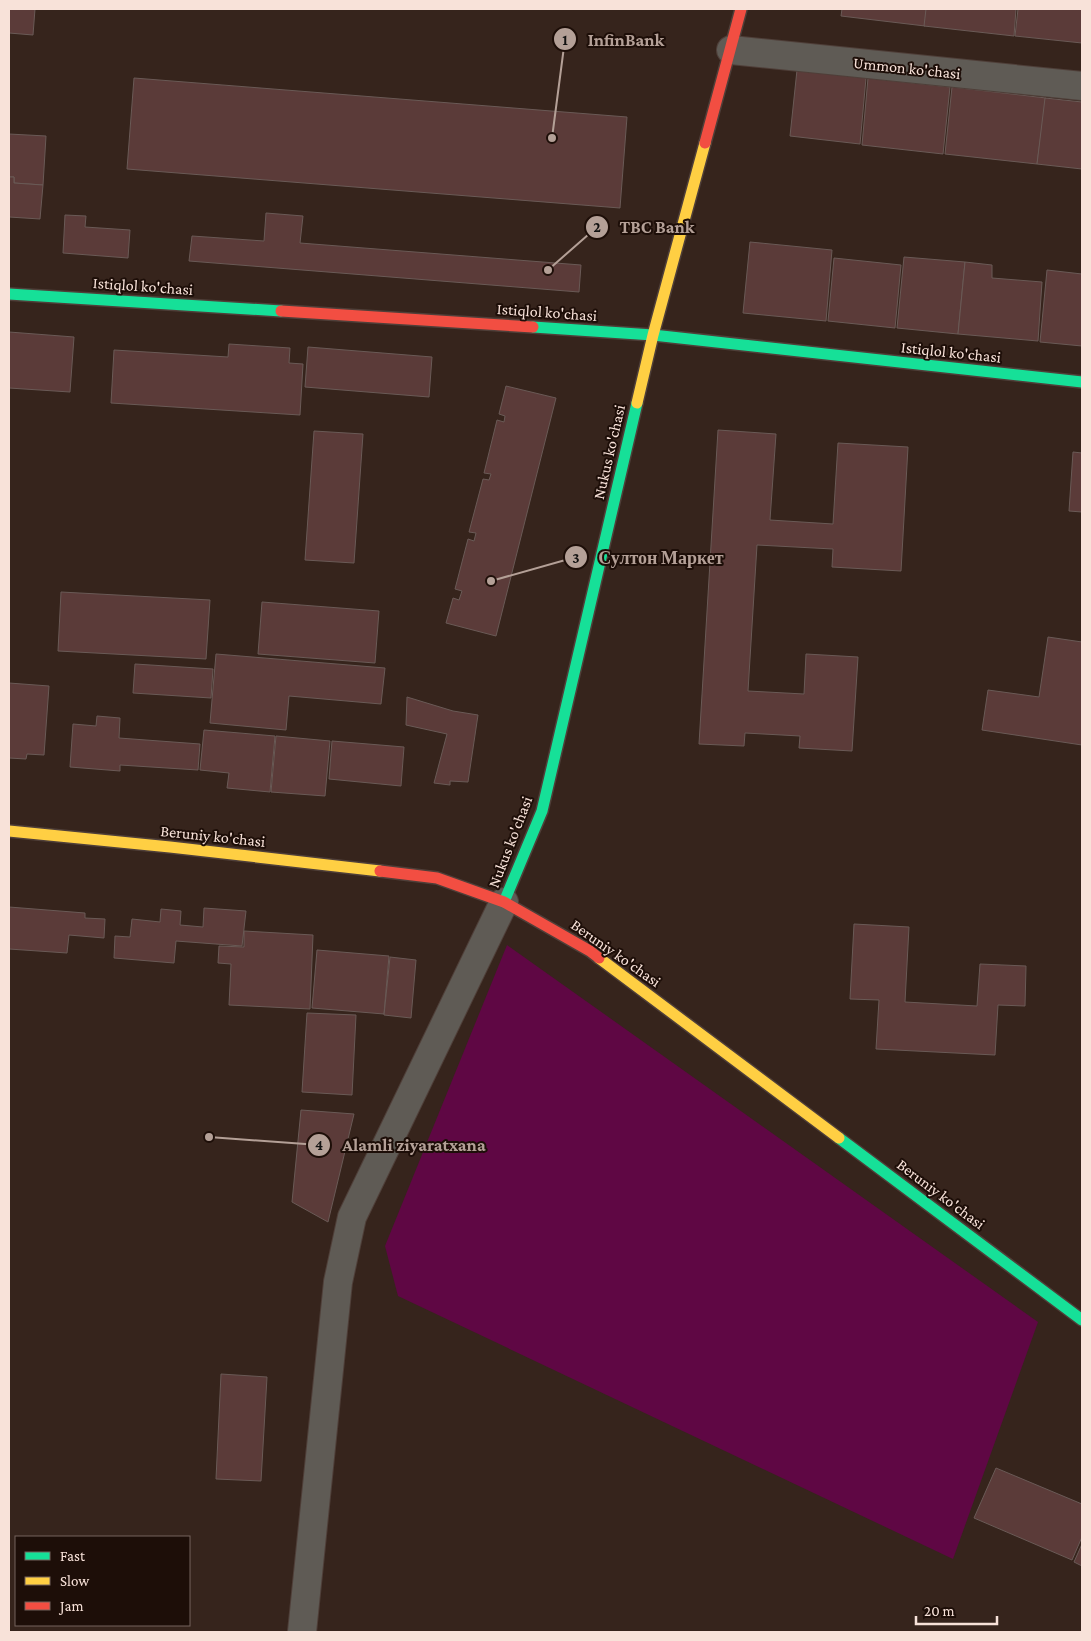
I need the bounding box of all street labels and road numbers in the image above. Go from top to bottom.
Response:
street label: Ummon ko'chasi [853,54,961,82]
street label: Istiqlol ko'chasi [92,274,194,299]
street label: Istiqlol ko'chasi [496,300,598,325]
street label: Istiqlol ko'chasi [900,338,1002,367]
street label: Nukus ko'chasi [590,403,628,501]
street label: Nukus ko'chasi [485,794,535,890]
street label: Beruniy ko'chasi [160,822,266,851]
street label: Beruniy ko'chasi [567,916,664,991]
street label: Beruniy ko'chasi [893,1156,988,1233]

